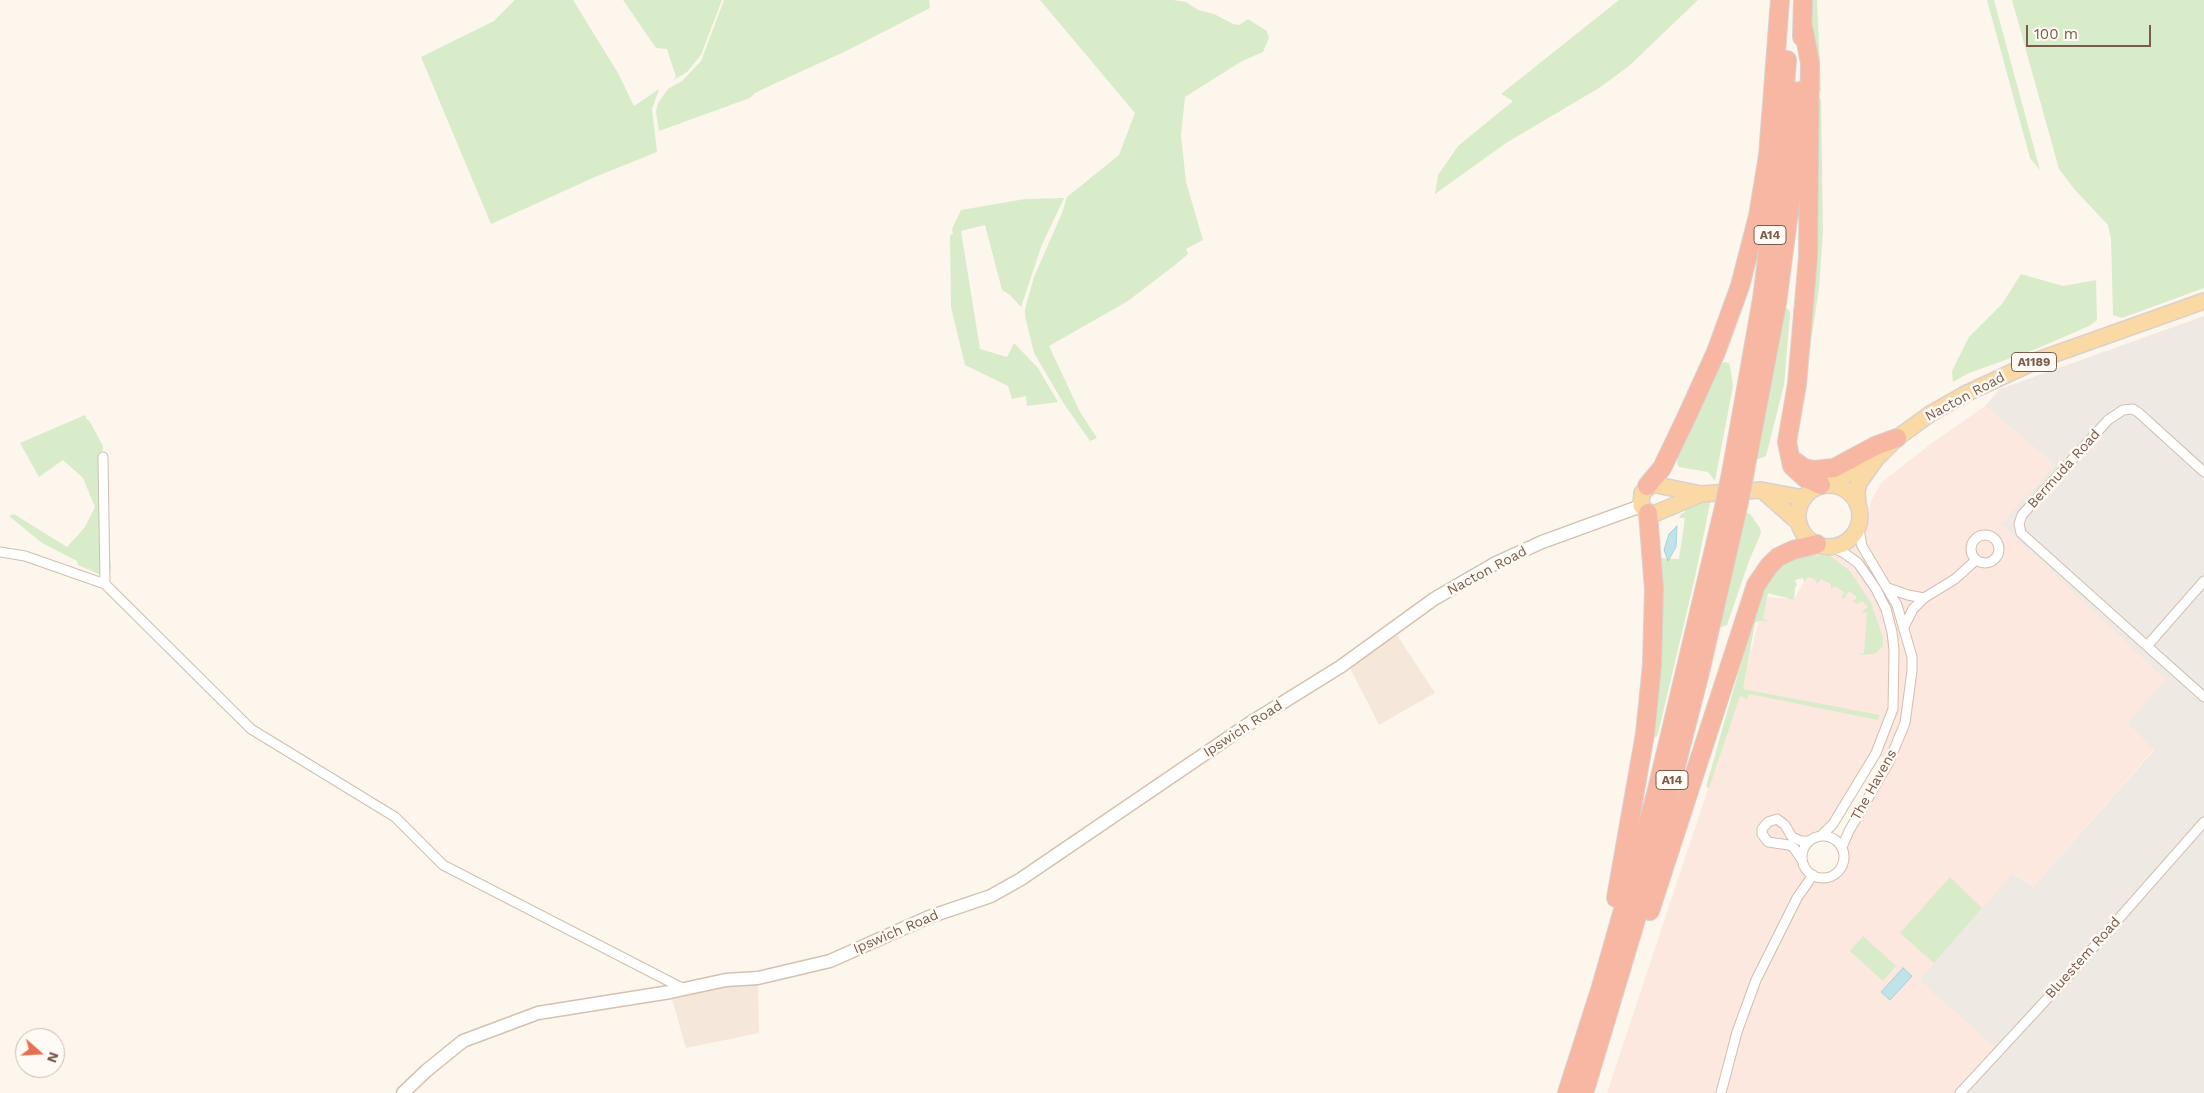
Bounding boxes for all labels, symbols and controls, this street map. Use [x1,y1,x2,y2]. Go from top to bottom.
scale bar [2029,15,2154,47]
text: 100 m [2034,25,2078,43]
road number: A14 [1754,226,1786,244]
road number: A1189 [2012,352,2056,372]
street label: Nacton Road [1922,369,2008,425]
street label: Bermuda Road [2024,426,2104,512]
street label: Nacton Road [1444,543,1530,599]
street label: Ipswich Road [1200,697,1286,761]
street label: The Havens [1848,746,1900,824]
road number: A14 [1656,770,1688,790]
street label: Ipswich Road [851,907,941,957]
street label: Bluestem Road [2042,914,2124,1002]
north arrow [15,1028,65,1078]
text: N [44,1050,62,1065]

